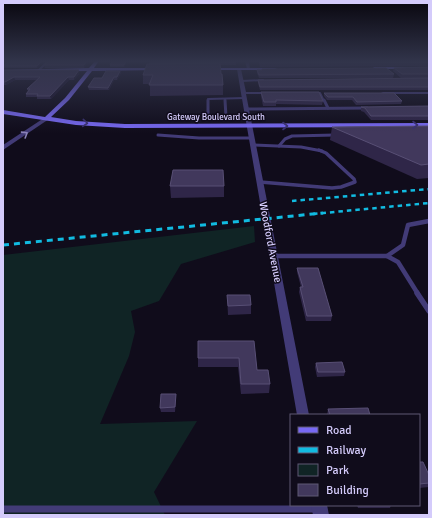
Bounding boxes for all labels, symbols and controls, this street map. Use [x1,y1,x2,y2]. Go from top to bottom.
street label: Gateway Boulevard South [167,112,265,123]
one-way arrow [82,119,88,128]
one-way arrow [412,121,418,129]
one-way arrow [282,122,288,130]
one-way arrow [21,131,28,139]
street label: Woodford Avenue [256,201,285,284]
legend [290,414,420,506]
text: Road [326,423,352,438]
text: Railway [326,443,366,458]
text: Park [326,463,349,478]
text: Building [326,483,369,498]

